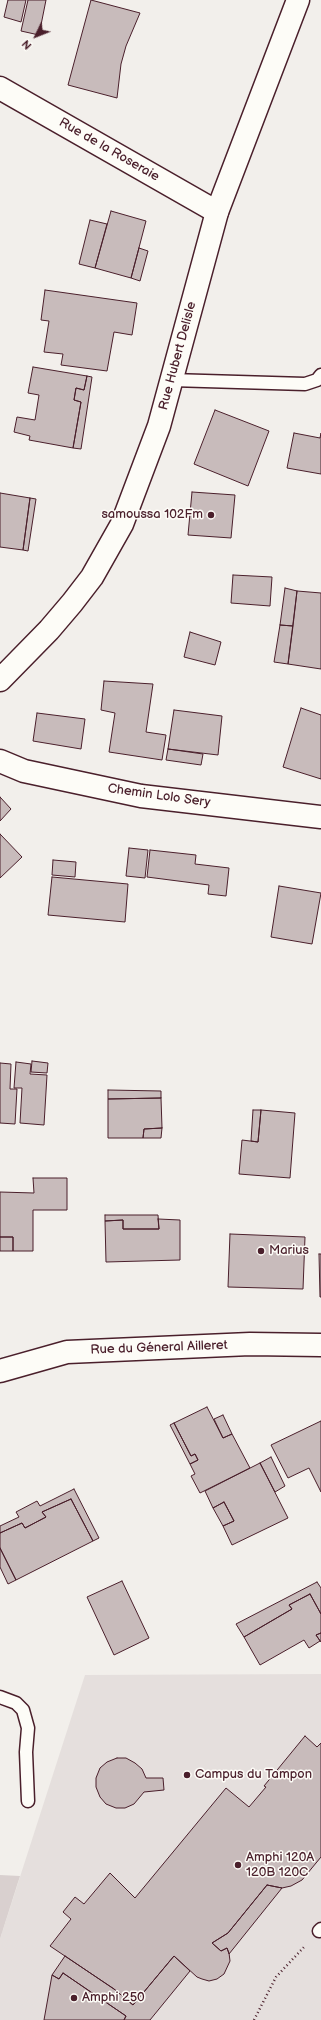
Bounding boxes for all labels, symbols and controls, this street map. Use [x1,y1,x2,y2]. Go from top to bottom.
north arrow [16,16,56,56]
text: N [19,37,34,52]
street label: Rue de la Roseraie [56,115,162,185]
street label: Rue Hubert Delisle [156,300,200,412]
place label: samoussa 102Fm [101,507,203,523]
marker: samoussa 102Fm [206,510,216,520]
street label: Chemin Lolo Sery [107,781,211,811]
place label: Marius [269,1243,309,1259]
marker: Marius [256,1246,266,1256]
street label: Rue du Géneral Ailleret [90,1338,228,1358]
place label: Campus du Tampon [195,1767,312,1783]
marker: Campus du Tampon [182,1770,192,1780]
place label: Amphi 120A 120B 120C [246,1850,314,1881]
marker: Amphi 120A 120B 120C [233,1860,243,1870]
place label: Amphi 250 [82,1990,145,2006]
marker: Amphi 250 [69,1993,79,2003]

